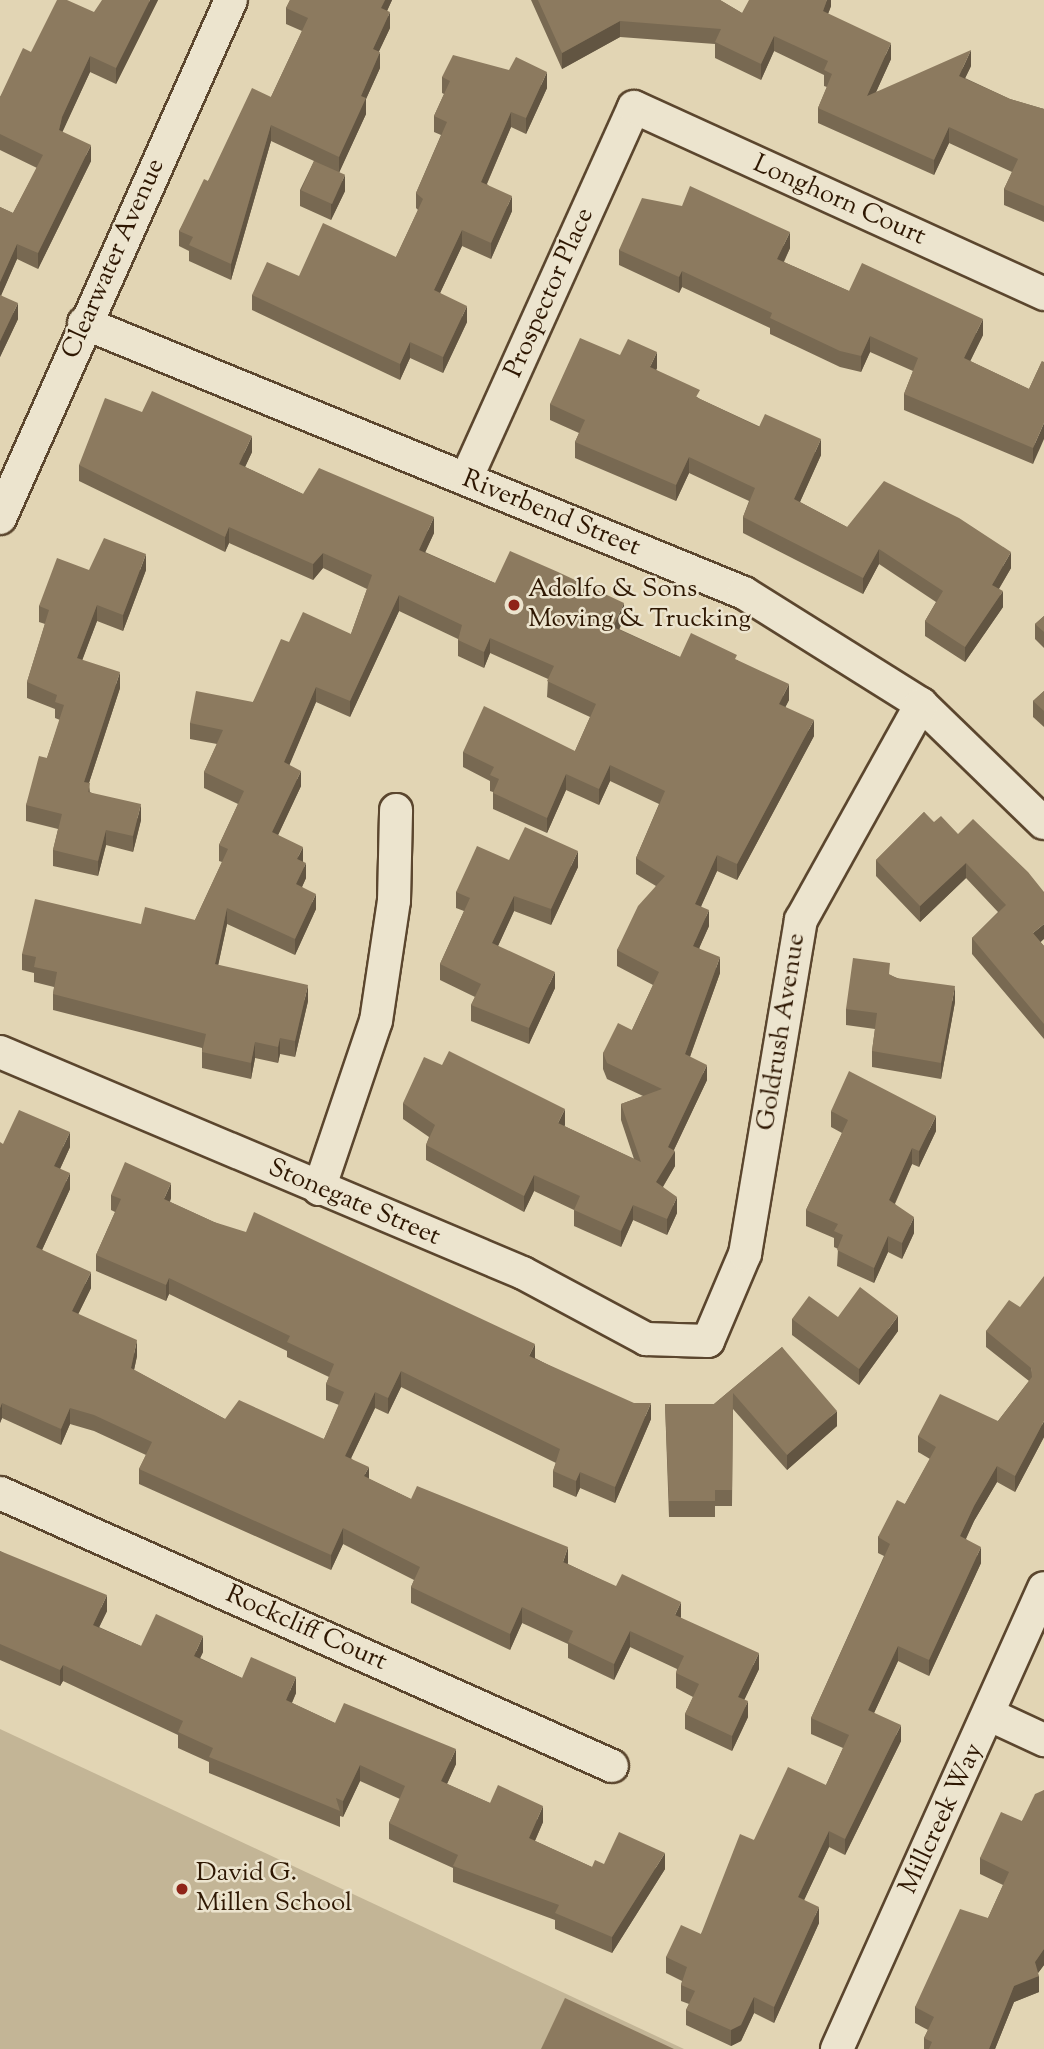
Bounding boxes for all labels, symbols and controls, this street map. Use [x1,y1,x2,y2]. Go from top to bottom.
street label: Longhorn Court [748,149,930,253]
street label: Clearwater Avenue [56,154,172,364]
street label: Prospector Place [499,203,601,383]
street label: Riverbend Street [457,464,645,564]
place label: Adolfo & Sons Moving & Trucking [528,574,751,636]
marker: Adolfo & Sons Moving & Trucking [506,597,522,613]
street label: Goldrush Avenue [751,931,813,1133]
street label: Stonegate Street [263,1153,445,1253]
street label: Rockcliff Court [221,1580,391,1678]
street label: Millcreek Way [893,1739,991,1899]
place label: David G. Millen School [196,1858,352,1920]
marker: David G. Millen School [174,1881,190,1897]

